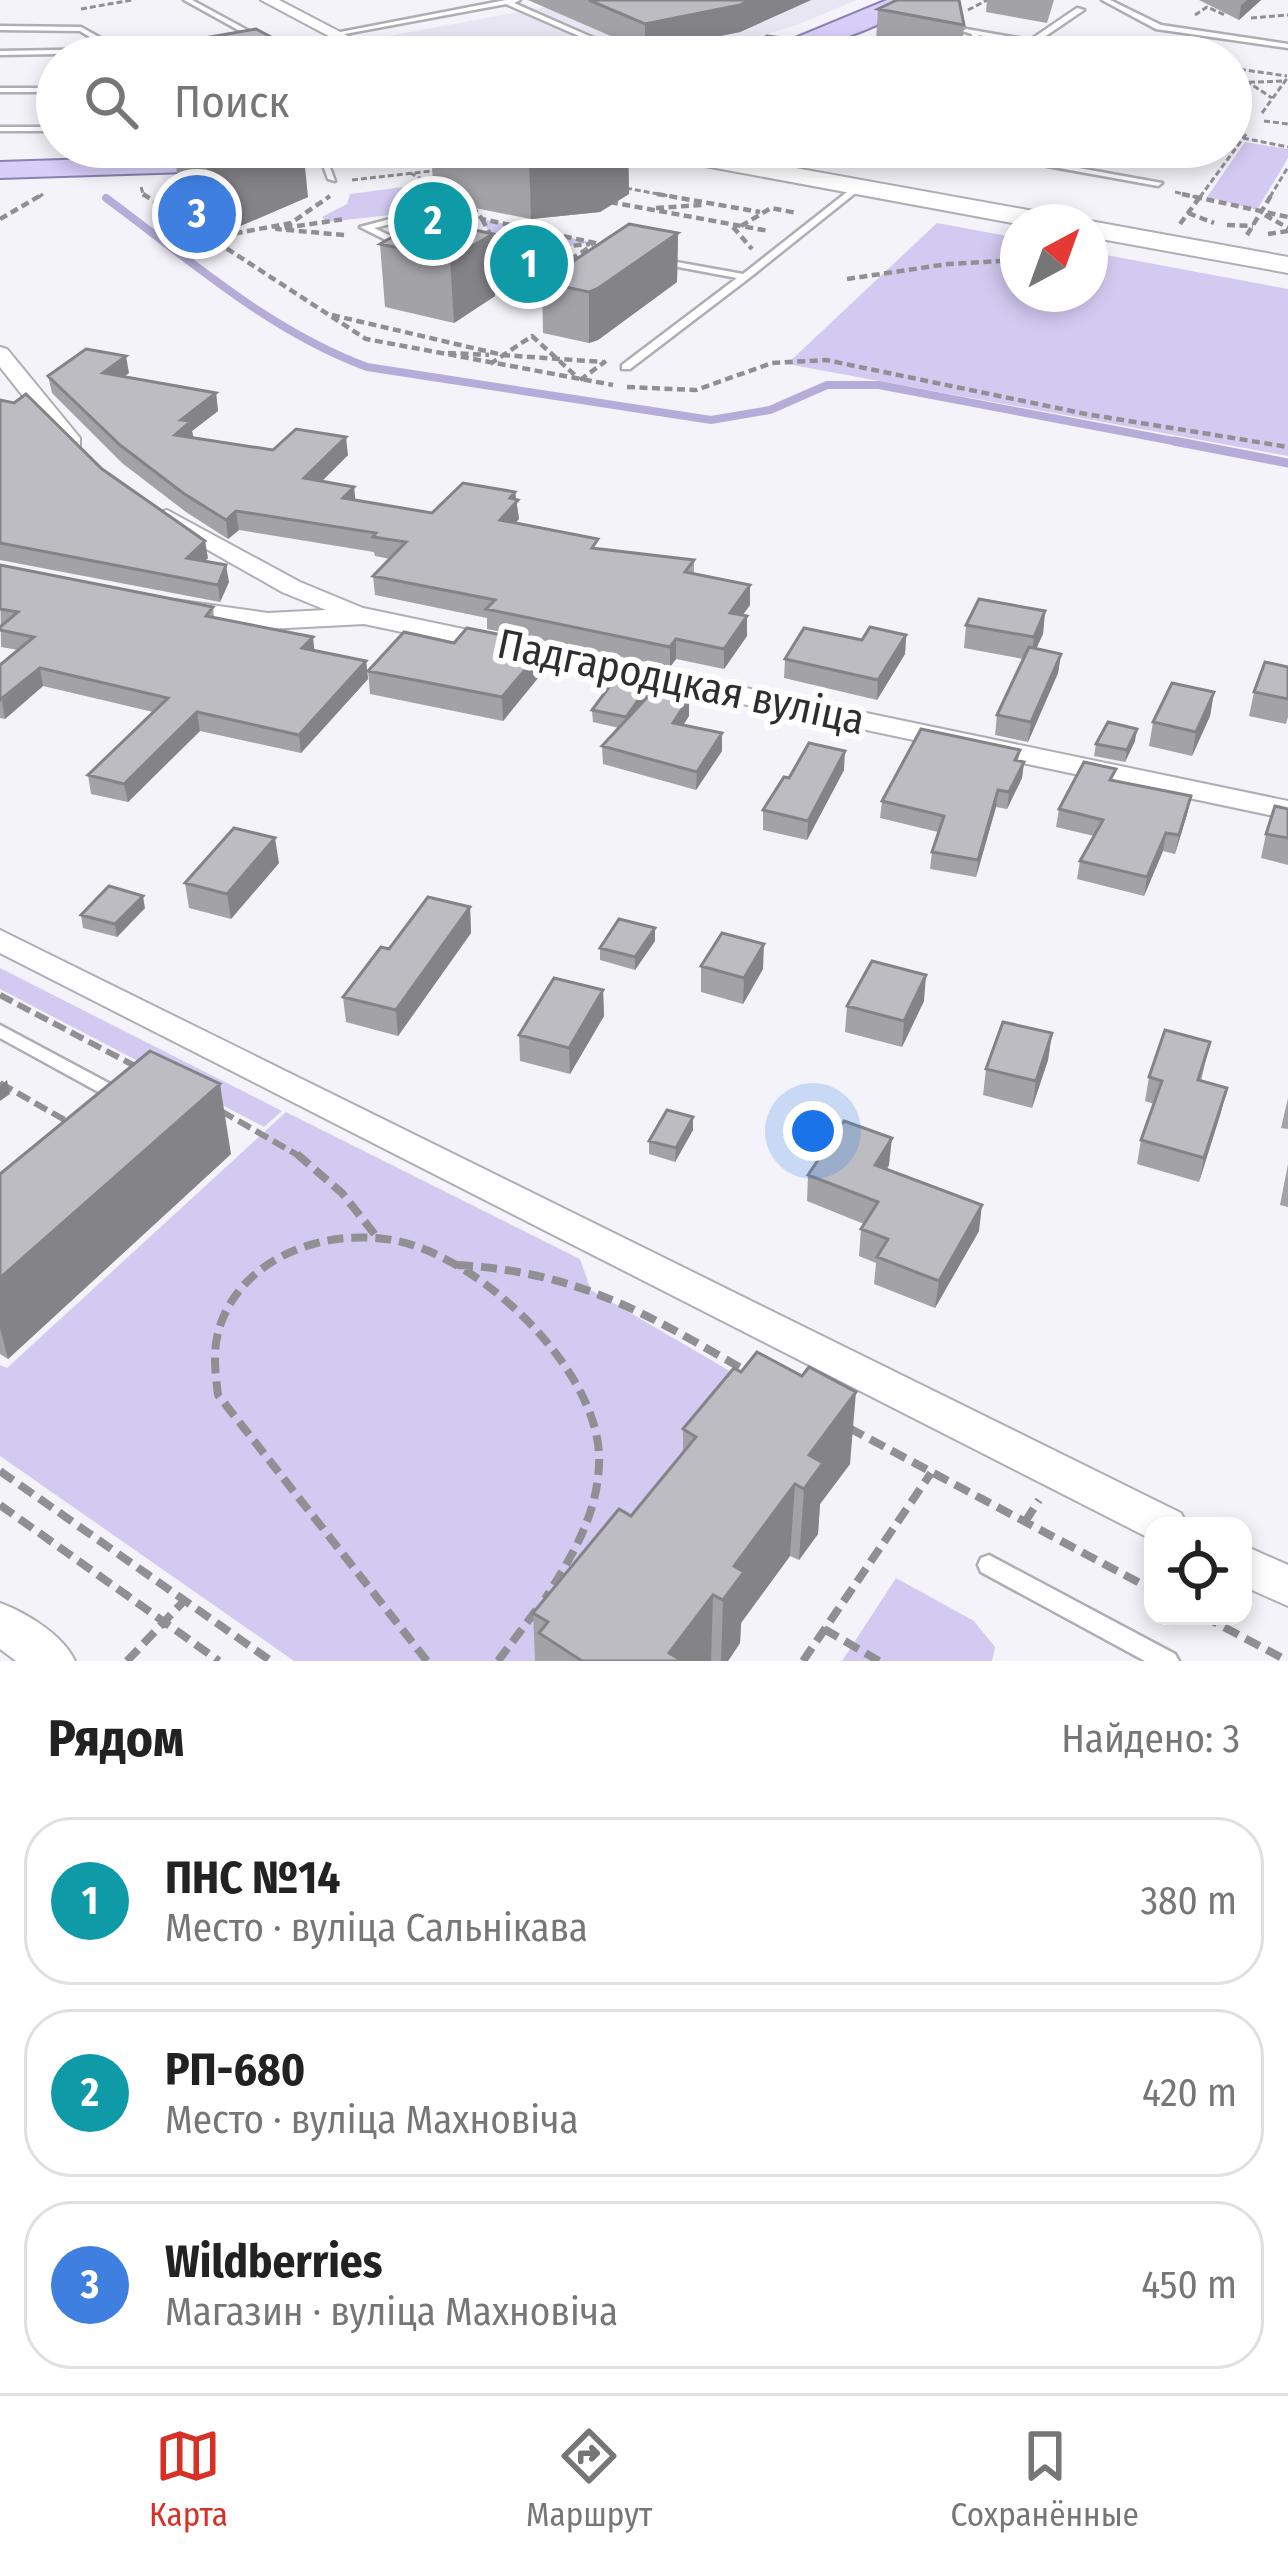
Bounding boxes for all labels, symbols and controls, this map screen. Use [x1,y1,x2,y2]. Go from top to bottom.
search box [36,36,1252,168]
icon: search [78,69,144,135]
text: Поиск [174,75,289,129]
pin: 3 [158,169,236,259]
pin: 2 [394,176,472,266]
north arrow [1000,204,1108,312]
pin: 1 [490,219,568,309]
street label: Падгародцкая вуліца [493,619,869,745]
your location [783,1101,843,1161]
map controls [1144,1517,1252,1625]
button: locate [1144,1517,1252,1625]
text: Рядом [48,1708,184,1770]
text: Найдено: 3 [1061,1716,1240,1762]
text: ПНС №14 [165,1851,340,1905]
text: 1 [82,1878,98,1924]
text: 380 m [1140,1878,1237,1924]
text: Место · вуліца Сальнікава [165,1905,588,1951]
text: РП-680 [165,2043,305,2097]
text: 2 [81,2070,99,2116]
text: 420 m [1142,2070,1237,2116]
text: Место · вуліца Махновіча [165,2097,579,2143]
text: Wildberries [165,2235,382,2289]
text: 3 [81,2262,99,2308]
text: 450 m [1141,2262,1237,2308]
text: Магазин · вуліца Махновіча [165,2289,618,2335]
tab: Карта [149,2423,228,2535]
tab: Маршрут [526,2423,652,2535]
tab: Сохранённые [951,2423,1139,2535]

